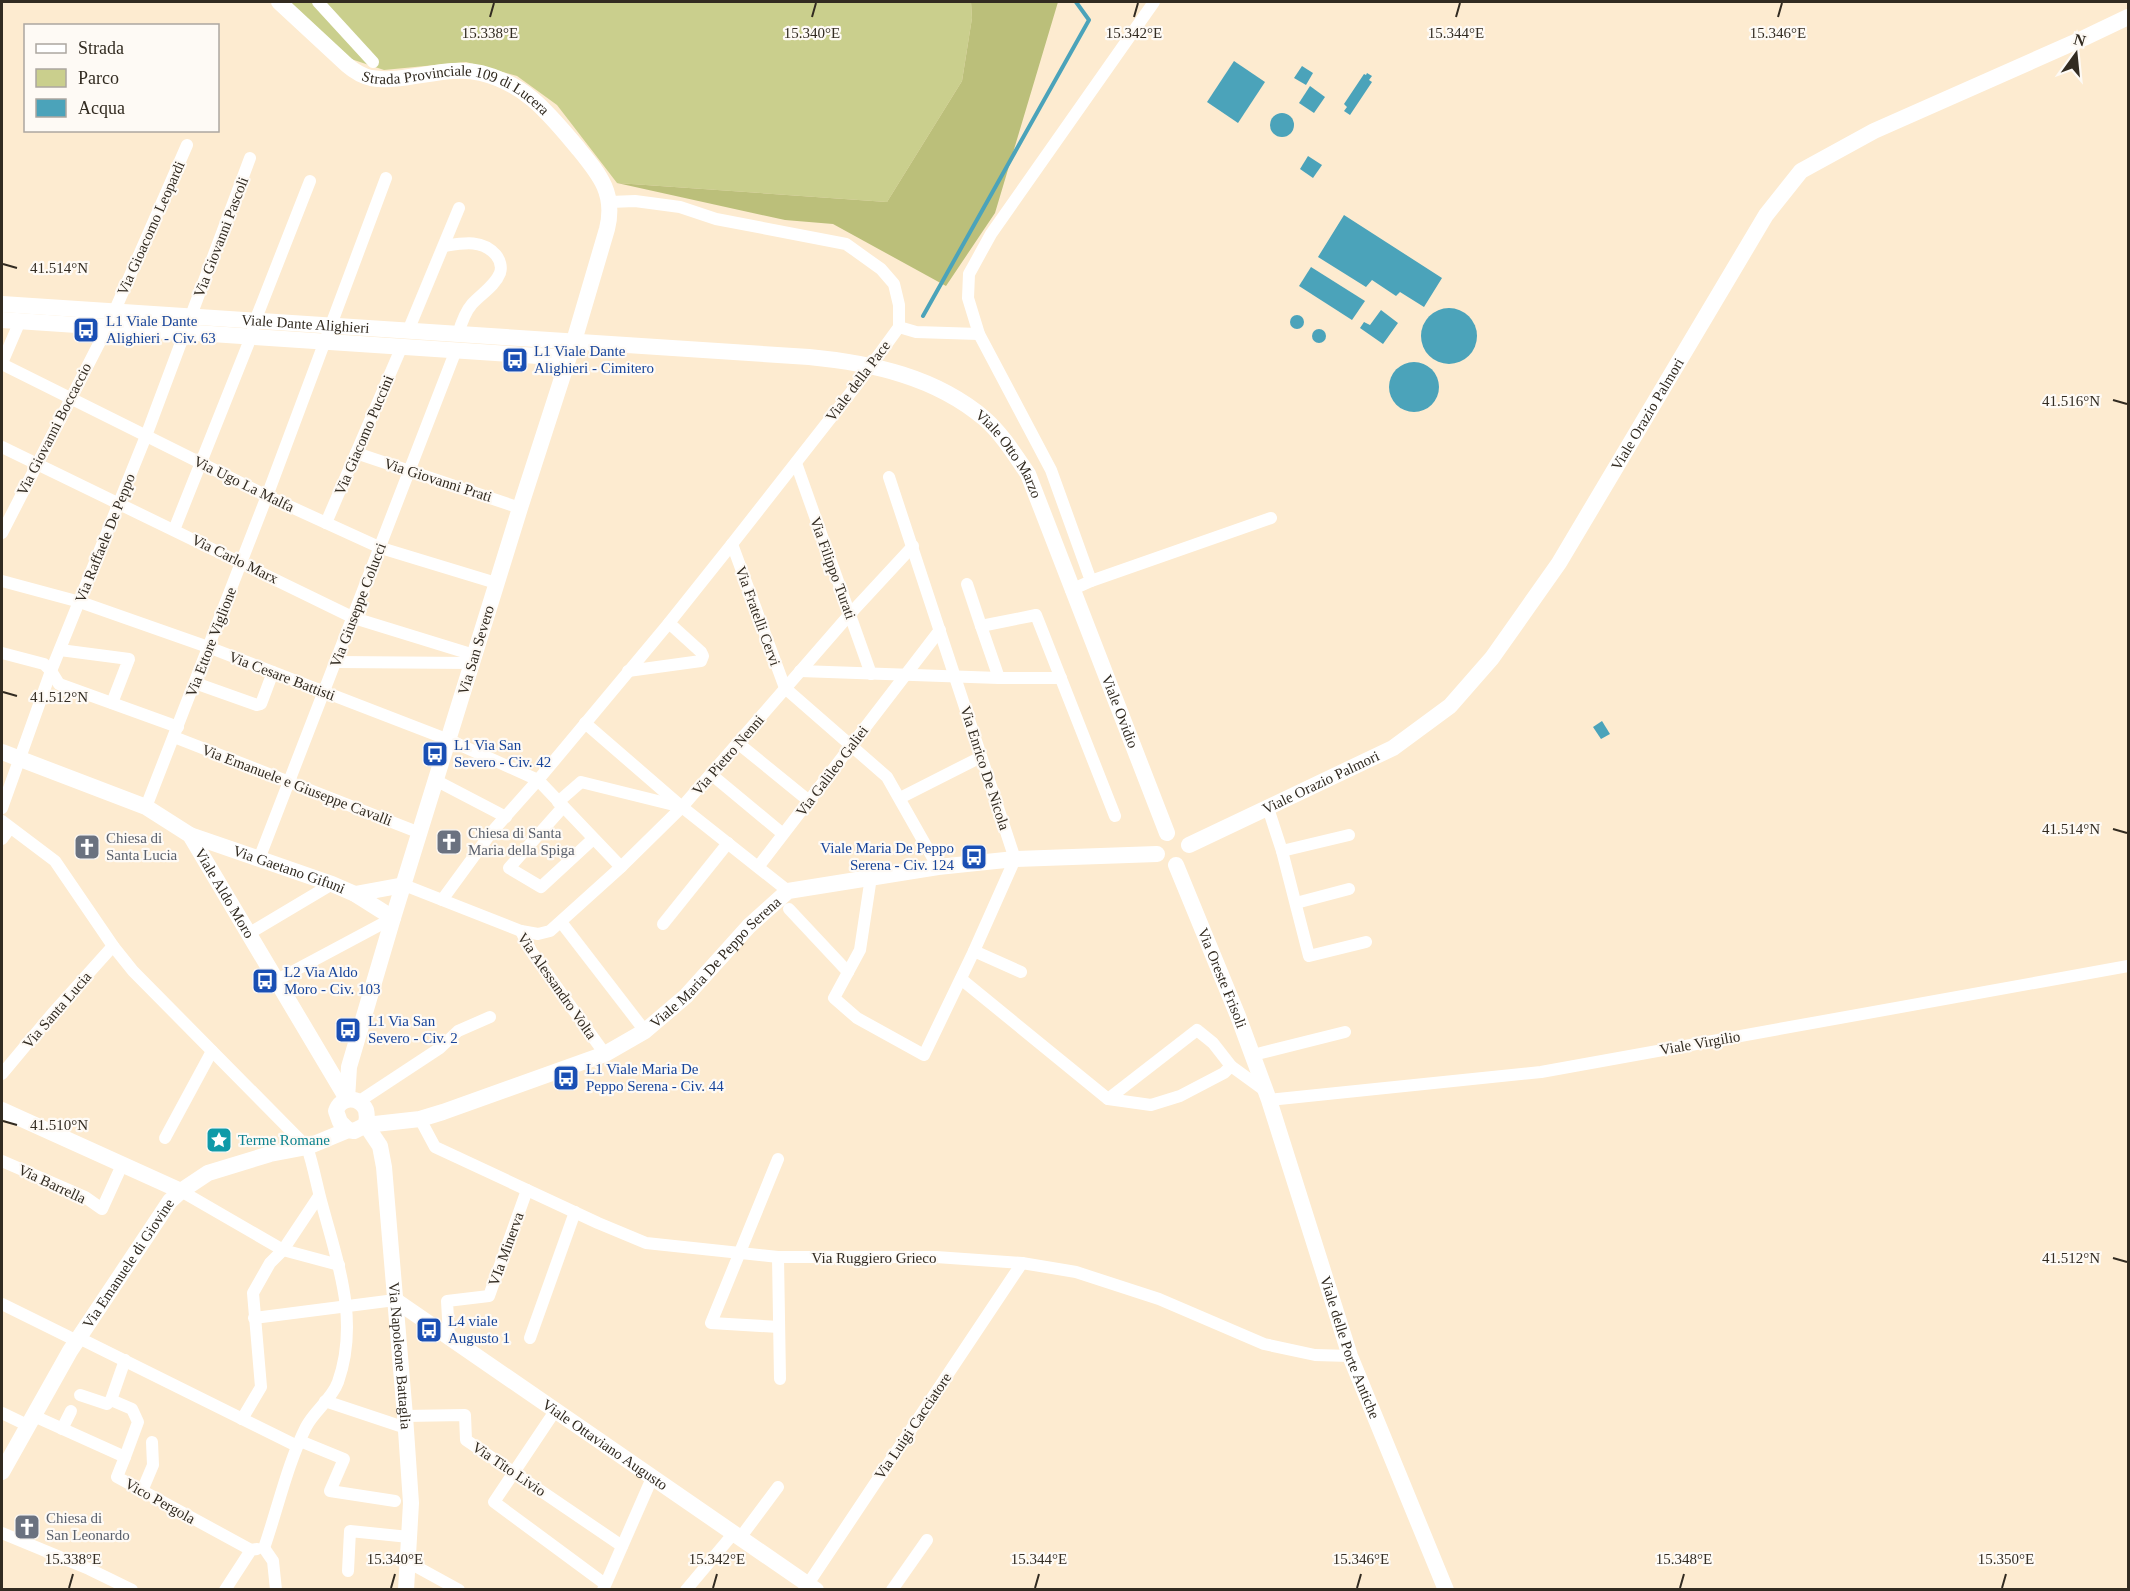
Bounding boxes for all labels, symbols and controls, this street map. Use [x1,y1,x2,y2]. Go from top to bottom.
legend [24,24,219,132]
north arrow [2046,24,2106,84]
text: 15.338°E [462,25,518,41]
text: 15.340°E [784,25,840,41]
text: 15.342°E [1106,25,1162,41]
text: 15.344°E [1428,25,1484,41]
text: 15.346°E [1750,25,1806,41]
text: N [2072,30,2088,50]
text: Strada [78,38,124,58]
street label: Strada Provinciale 109 di Lucera [360,63,553,118]
text: Parco [78,68,119,88]
text: Acqua [78,98,125,118]
street label: Via Gioacomo Leopardi [114,159,188,297]
street label: Via Giovanni Pascoli [191,175,251,299]
text: 41.514°N [30,260,88,276]
street label: Viale Dante Alighieri [241,312,370,336]
place label: L1 Viale Dante Alighieri - Civ. 63 [106,313,216,346]
bus stop icon: L1 Viale Dante Alighieri - Civ. 63 [71,315,101,345]
street label: Viale della Pace [823,337,894,424]
place label: L1 Viale Dante Alighieri - Cimitero [534,343,654,376]
bus stop icon: L1 Viale Dante Alighieri - Cimitero [500,345,530,375]
street label: Viale Orazio Palmori [1608,355,1687,473]
street label: Via Giovanni Boccaccio [14,360,94,498]
street label: Via Giacomo Puccini [332,373,396,497]
text: 41.516°N [2042,393,2100,409]
street label: Viale Otto Marzo [972,407,1045,500]
street label: Via Ugo La Malfa [191,453,297,515]
street label: Via Giovanni Prati [382,455,494,505]
street label: Via Raffaele De Peppo [72,471,138,605]
street label: Via Filippo Turati [807,515,859,621]
street label: Via Carlo Marx [189,531,281,587]
street label: Via Giuseppe Colucci [327,541,389,669]
street label: Via Fratelli Cervi [733,564,783,668]
street label: Via Ettore Viglione [183,585,239,699]
street label: Via San Severo [455,603,497,697]
street label: Via Cesare Battisti [227,648,337,704]
street label: Viale Ovidio [1099,673,1141,750]
text: 41.512°N [30,689,88,705]
street label: Via Enrico De Nicola [957,704,1013,832]
street label: Via Pietro Nenni [689,712,767,798]
street label: Via Galileo Galiei [793,723,871,819]
place label: L1 Via San Severo - Civ. 42 [454,737,551,770]
bus stop icon: L1 Via San Severo - Civ. 42 [420,739,450,769]
street label: Via Emanuele e Giuseppe Cavalli [200,741,394,829]
street label: Viale Orazio Palmori [1260,748,1382,817]
text: 41.514°N [2042,821,2100,837]
place label: Chiesa di Santa Maria della Spiga [468,825,575,858]
church icon: Chiesa di Santa Maria della Spiga [434,827,464,857]
place label: Chiesa di Santa Lucia [106,830,178,863]
church icon: Chiesa di Santa Lucia [72,832,102,862]
place label: Viale Maria De Peppo Serena - Civ. 124 [820,840,954,873]
bus stop icon: Viale Maria De Peppo Serena - Civ. 124 [959,842,989,872]
street label: Via Gaetano Gifuni [231,843,348,897]
street label: Viale Aldo Moro [192,845,257,941]
street label: Viale Maria De Peppo Serena [647,893,784,1031]
street label: Via Oreste Frisoli [1195,925,1250,1030]
street label: Via Alessandro Volta [514,930,600,1042]
place label: L2 Via Aldo Moro - Civ. 103 [284,964,381,997]
bus stop icon: L2 Via Aldo Moro - Civ. 103 [250,966,280,996]
street label: Via Santa Lucia [20,968,95,1051]
place label: L1 Via San Severo - Civ. 2 [368,1013,458,1046]
bus stop icon: L1 Via San Severo - Civ. 2 [333,1015,363,1045]
street label: Viale Virgilio [1659,1028,1741,1058]
place label: L1 Viale Maria De Peppo Serena - Civ. 44 [586,1061,724,1094]
bus stop icon: L1 Viale Maria De Peppo Serena - Civ. 44 [551,1063,581,1093]
text: 41.510°N [30,1117,88,1133]
place icon: Terme Romane [204,1125,234,1155]
place label: Terme Romane [238,1132,330,1148]
street label: Via Barrella [16,1161,89,1207]
street label: Via Emanuele di Giovine [80,1195,177,1331]
street label: VIa Minerva [485,1210,527,1288]
street label: Via Ruggiero Grieco [812,1250,936,1266]
text: 41.512°N [2042,1250,2100,1266]
street label: Viale delle Porte Antiche [1317,1274,1383,1421]
street label: Via Napoleone Battaglia [386,1282,414,1430]
place label: L4 viale Augusto 1 [448,1313,510,1346]
bus stop icon: L4 viale Augusto 1 [414,1315,444,1345]
street label: Via Luigi Cacciatore [871,1369,955,1482]
street label: Viale Ottaviano Augusto [539,1396,671,1493]
street label: Via Tito Livio [469,1439,549,1499]
street label: Vico Pergola [122,1475,198,1527]
place label: Chiesa di San Leonardo [46,1510,130,1543]
church icon: Chiesa di San Leonardo [12,1512,42,1542]
text: 15.338°E [45,1551,101,1567]
text: 15.340°E [367,1551,423,1567]
text: 15.342°E [689,1551,745,1567]
text: 15.344°E [1011,1551,1067,1567]
text: 15.346°E [1333,1551,1389,1567]
text: 15.348°E [1656,1551,1712,1567]
text: 15.350°E [1978,1551,2034,1567]

